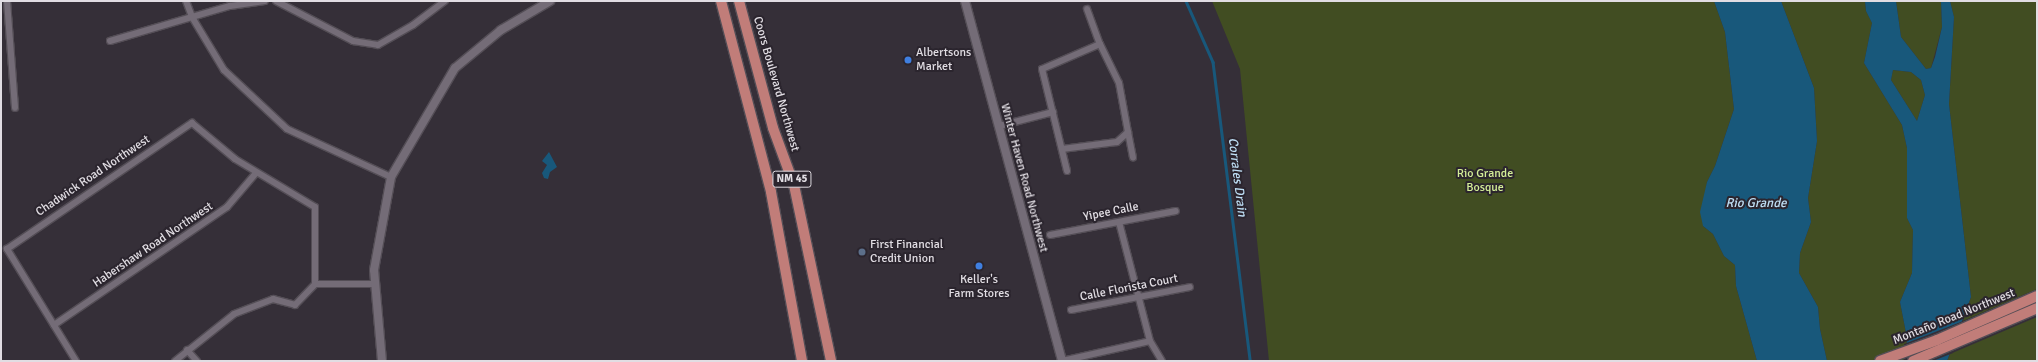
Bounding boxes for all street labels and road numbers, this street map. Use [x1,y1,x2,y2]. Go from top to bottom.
street label: Coors Boulevard Northwest [750,15,802,153]
street label: Winter Haven Road Northwest [997,102,1051,254]
street label: Chadwick Road Northwest [33,132,153,220]
road number: NM 45 [772,170,812,188]
street label: Habershaw Road Northwest [90,199,216,291]
street label: Yipee Calle [1082,200,1140,224]
street label: Calle Florista Court [1079,271,1179,305]
street label: Montaño Road Northwest [1891,286,2017,348]

